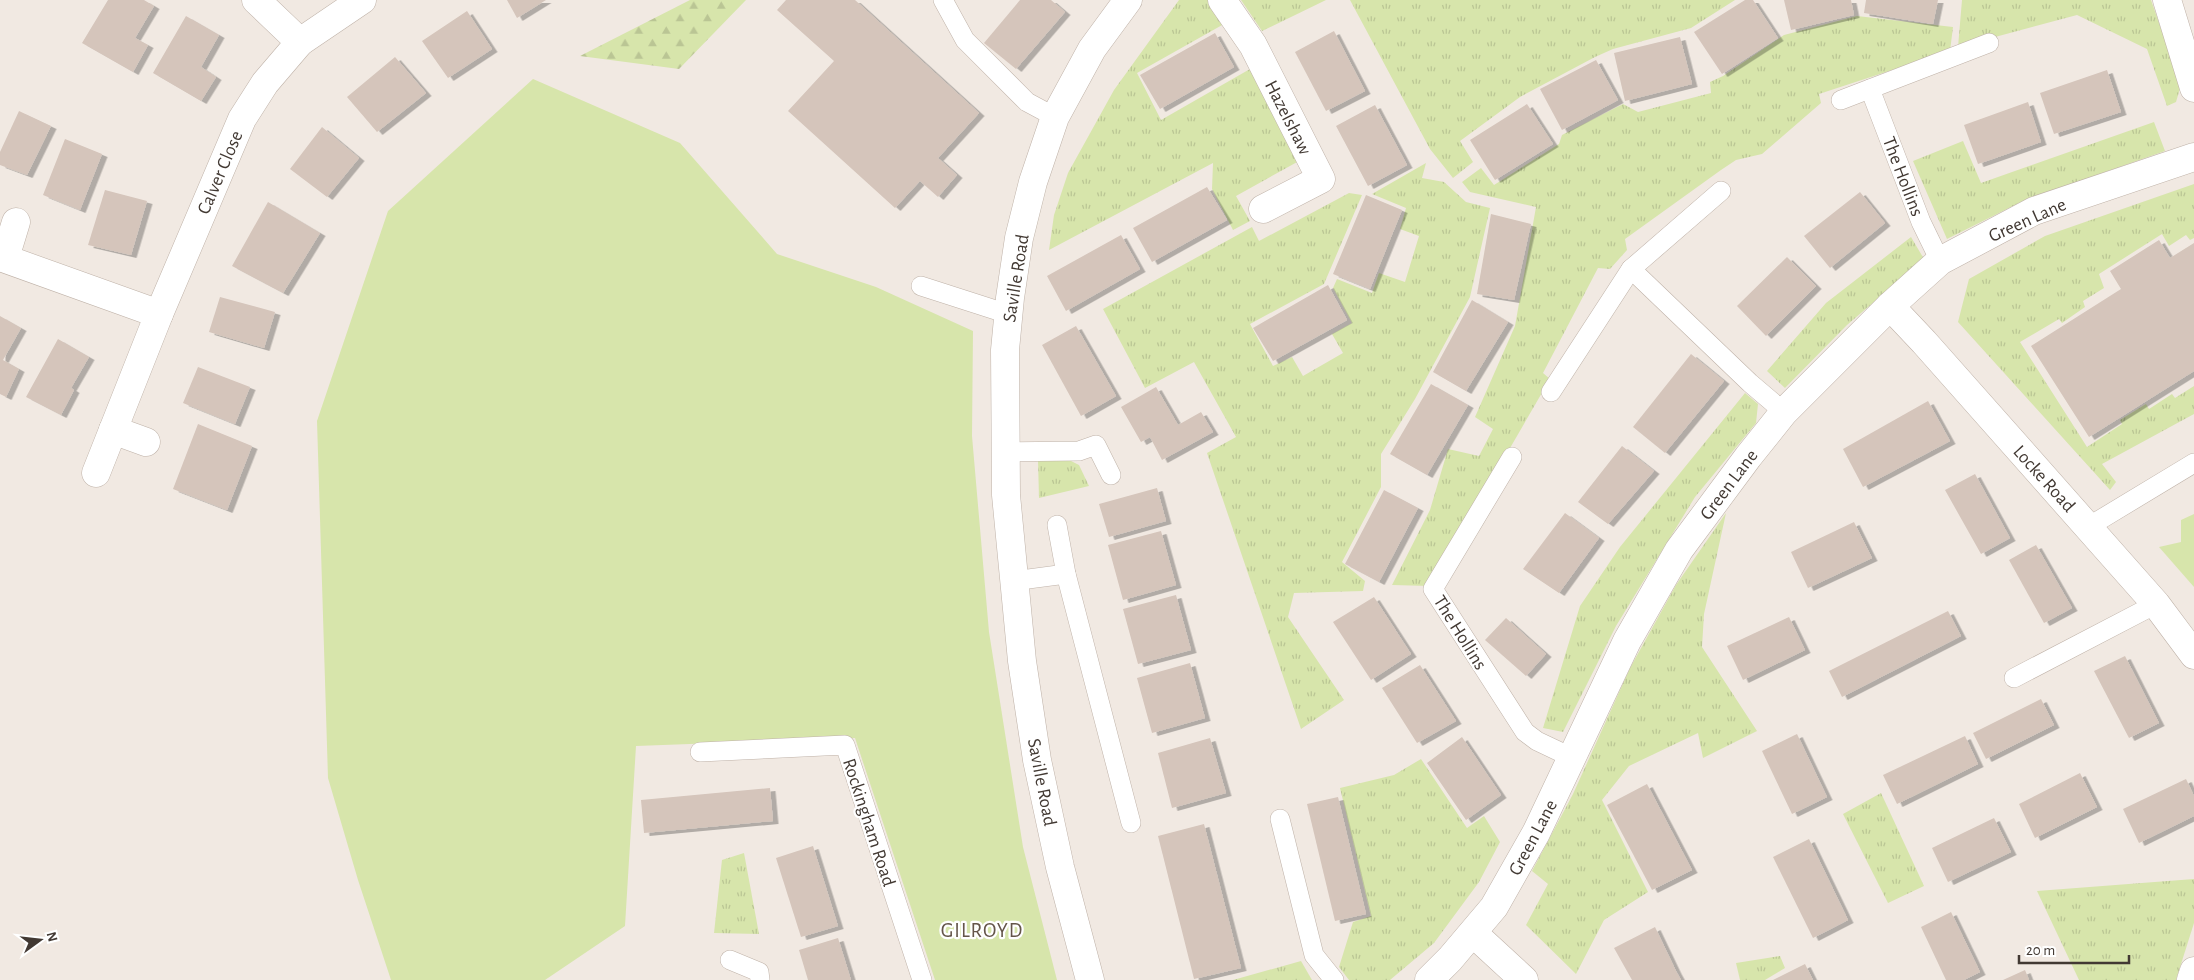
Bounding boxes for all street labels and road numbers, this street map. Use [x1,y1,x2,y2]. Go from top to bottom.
street label: Hazelshaw [1261,77,1315,158]
street label: Calver Close [194,128,246,217]
street label: The Hollins [1879,134,1926,219]
street label: Green Lane [1986,195,2069,246]
street label: Saville Road [1000,233,1033,324]
street label: Locke Road [2009,442,2079,516]
street label: Green Lane [1697,446,1762,524]
street label: The Hollins [1430,592,1490,673]
street label: Saville Road [1024,737,1059,828]
street label: Rockingham Road [839,756,898,889]
street label: Green Lane [1506,797,1561,879]

